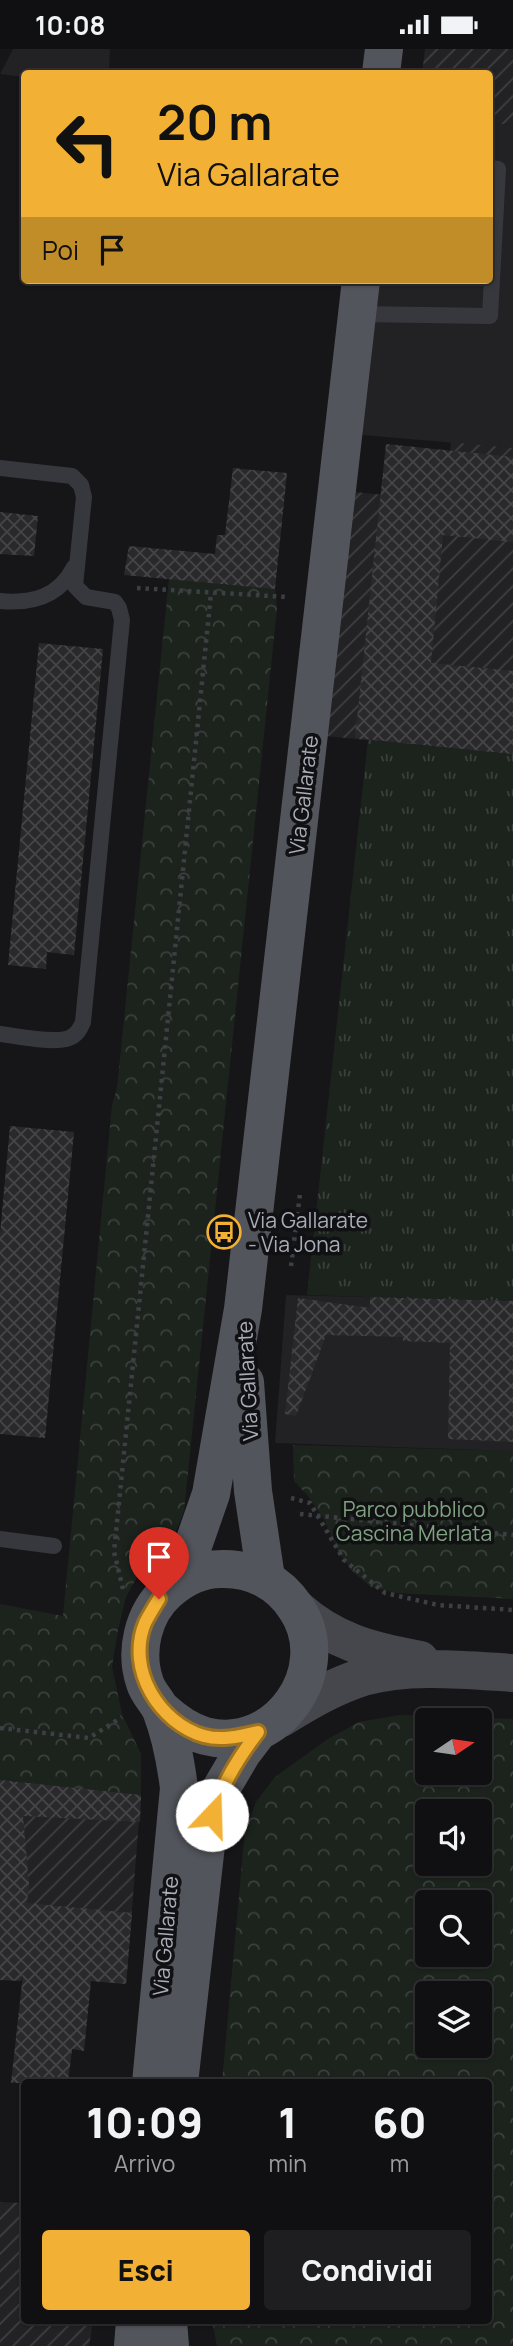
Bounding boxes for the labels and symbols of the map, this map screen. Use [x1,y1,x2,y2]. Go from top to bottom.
street label: Via Gallarate [282,734,324,856]
place label: Via Gallarate - Via Jona [248,1206,368,1258]
bus stop icon: Via Gallarate - Via Jona [205,1213,243,1251]
street label: Via Gallarate [230,1320,264,1442]
park label: Parco pubblico Cascina Merlata [336,1495,492,1547]
pin [129,1527,189,1599]
north arrow [415,1708,492,1785]
position arrow [175,1778,249,1852]
street label: Via Gallarate [146,1875,184,1997]

